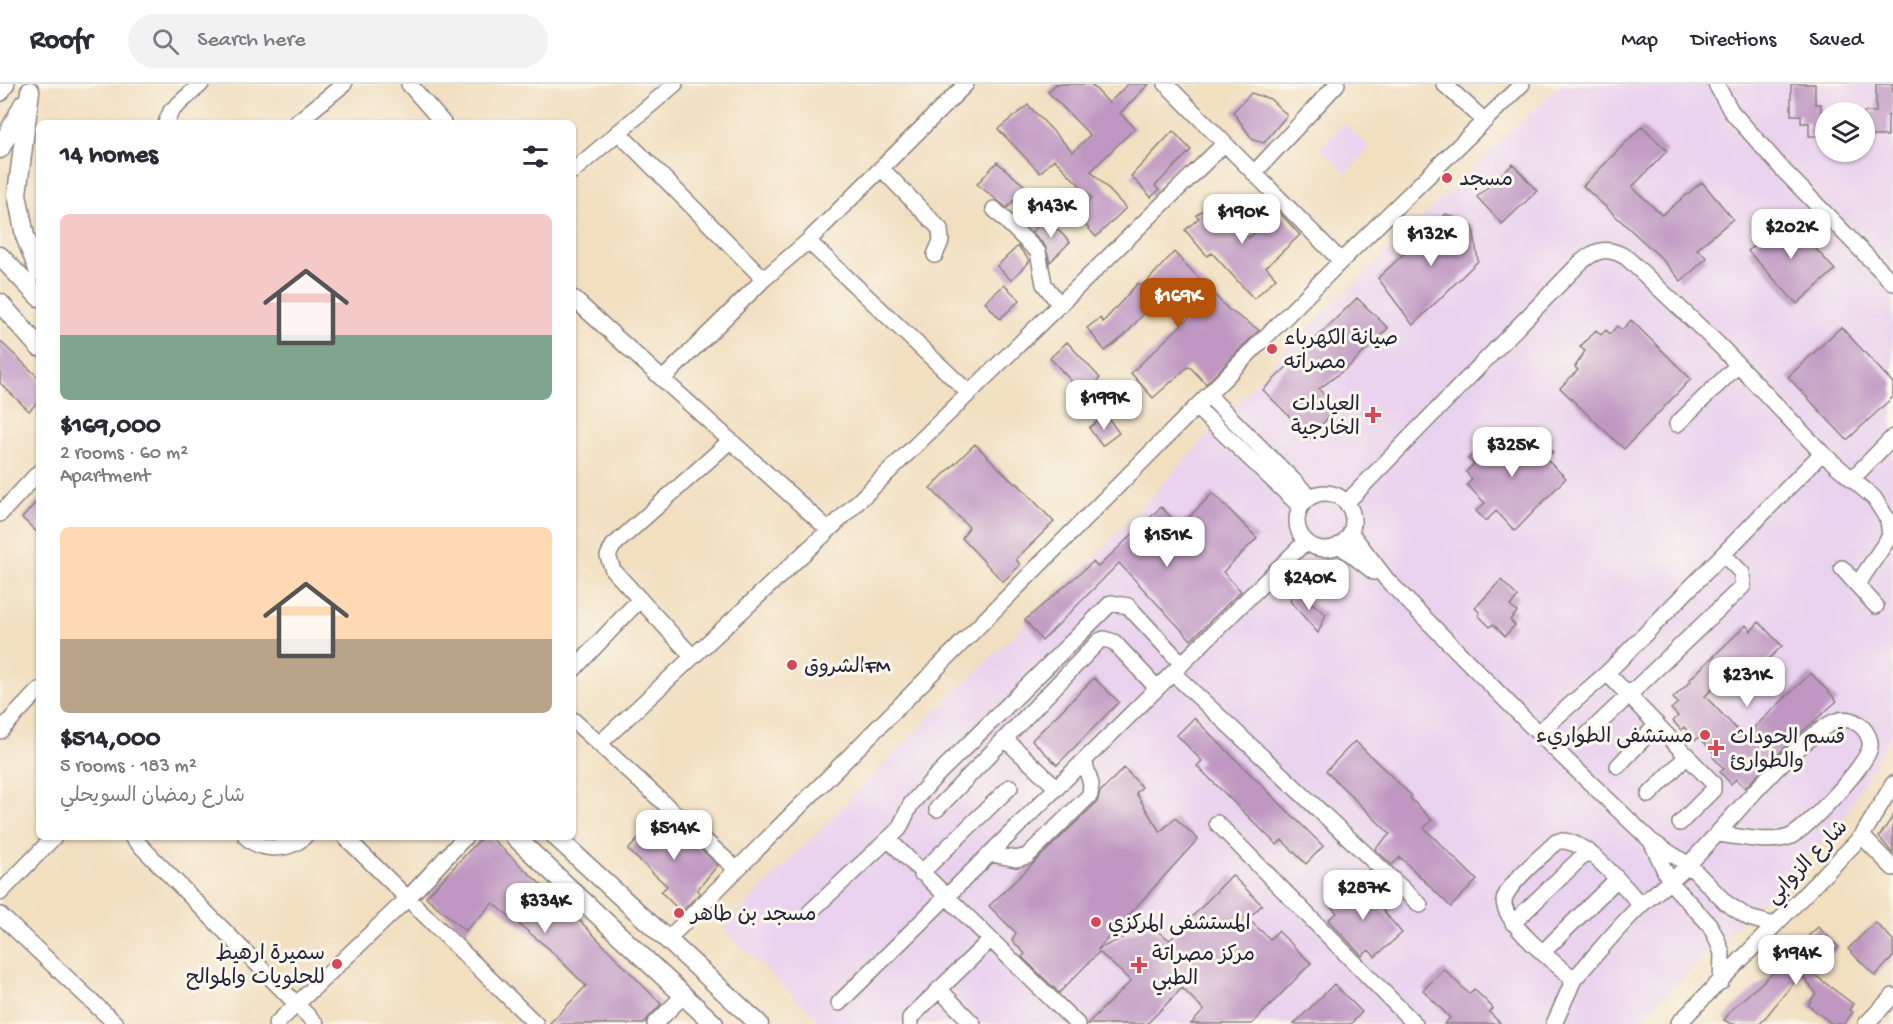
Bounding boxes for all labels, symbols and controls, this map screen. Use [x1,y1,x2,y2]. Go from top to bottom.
search box [128,14,548,68]
text: Roofr [30,25,92,58]
icon: search [149,25,182,58]
text: Search here [197,28,306,54]
text: Map [1621,29,1658,54]
text: Directions [1691,29,1776,54]
text: Saved [1809,29,1863,54]
map controls [1815,102,1875,162]
button: layers [1815,102,1875,162]
icon: filters [519,140,552,173]
text: 14 homes [60,141,158,172]
place label: مسجد [1459,169,1513,194]
marker: مسجد [1440,171,1454,185]
pin: $143K [1009,188,1093,239]
pin: $190K [1200,194,1284,245]
text: $143K [1027,196,1075,219]
text: $190K [1217,202,1267,225]
pin: $202K [1749,209,1833,260]
pin: $132K [1389,216,1473,267]
text: $202K [1766,217,1816,240]
text: $132K [1407,224,1455,247]
icon: home [252,253,360,361]
pin: $169K [1136,278,1220,329]
text: $169K [1154,286,1202,309]
place label: صيانة الكهرباء مصراته [1284,328,1398,377]
marker: صيانة الكهرباء مصراته [1265,342,1279,356]
pin: $199K [1062,380,1146,431]
text: $199K [1080,388,1128,411]
place label: العيادات الخارجية [1291,394,1360,443]
marker: العيادات الخارجية [1364,406,1382,424]
text: $169,000 [60,412,161,443]
pin: $325K [1470,427,1554,478]
text: $325K [1487,435,1537,458]
text: 2 rooms · 60 m² [60,443,188,466]
text: Apartment [60,466,150,489]
pin: $151K [1125,517,1209,568]
text: $151K [1144,525,1190,548]
pin: $240K [1267,560,1351,611]
icon: home [252,566,360,674]
text: $240K [1284,568,1334,591]
place label: الشروقFM [804,656,891,681]
pin: $231K [1705,657,1789,708]
marker: الشروقFM [785,658,799,672]
text: $231K [1723,665,1771,688]
text: $514,000 [60,725,161,756]
place label: مستشفى الطواريء [1536,726,1693,751]
place label: قسم الحوداث والطوارئ [1730,727,1845,776]
marker: مستشفى الطواريء [1698,728,1712,742]
marker: قسم الحوداث والطوارئ [1707,739,1725,757]
text: 5 rooms · 183 m² [60,756,197,779]
text: شارع رمضان السويحلي [60,786,245,809]
pin: $514K [632,810,716,861]
street label: شارع الزوابي [1762,816,1857,913]
text: $514K [650,818,698,841]
pin: $287K [1321,870,1405,921]
text: $287K [1337,878,1389,901]
pin: $334K [503,883,587,934]
text: $334K [520,891,570,914]
place label: مسجد بن طاهر [689,904,816,929]
marker: مسجد بن طاهر [672,906,686,920]
place label: المستشفى المركزي [1108,913,1251,938]
marker: المستشفى المركزي [1089,915,1103,929]
pin: $194K [1754,935,1838,986]
place label: سميرة ارهيط للحلويات والموالح [186,943,325,992]
text: $194K [1772,943,1820,966]
place label: مركز مصراتة الطبي [1152,944,1255,996]
marker: مركز مصراتة الطبي [1130,956,1148,974]
marker: سميرة ارهيط للحلويات والموالح [330,957,344,971]

